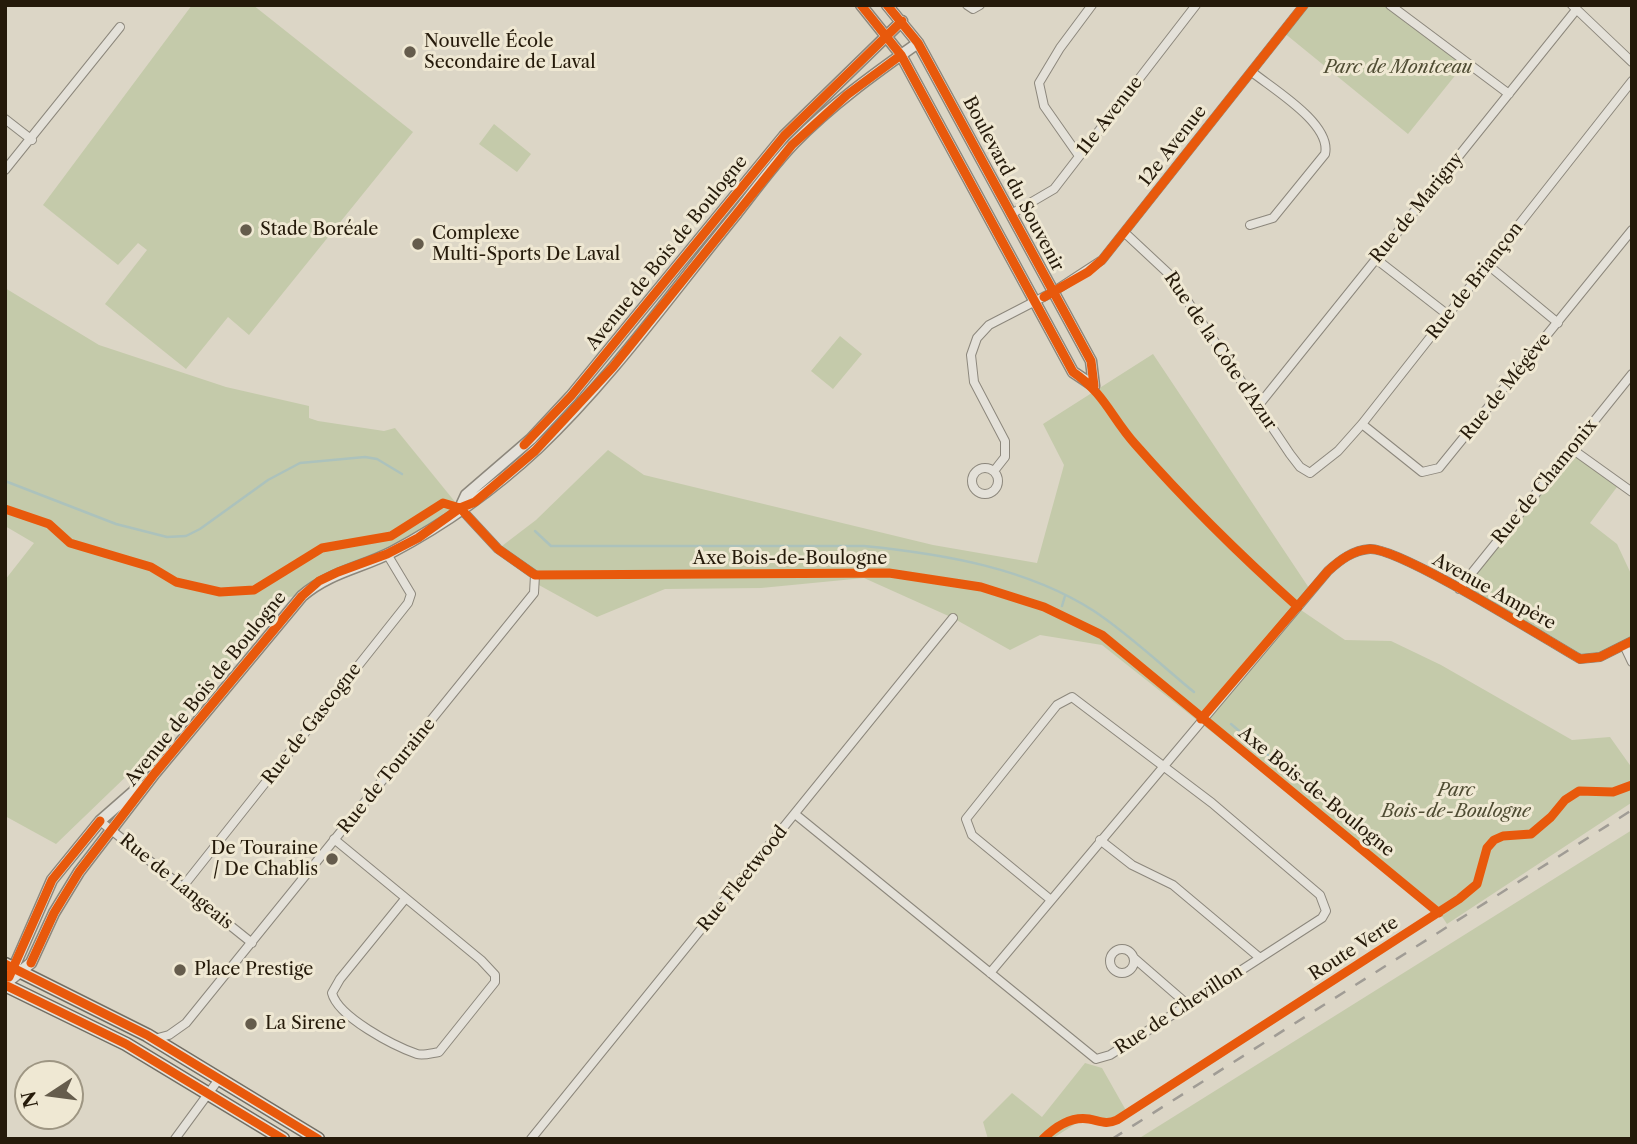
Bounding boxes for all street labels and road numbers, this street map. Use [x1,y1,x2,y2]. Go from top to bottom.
street label: 11e Avenue [1073,72,1147,160]
street label: Boulevard du Souvenir [958,93,1068,275]
street label: 12e Avenue [1135,101,1211,191]
street label: Rue de Marigny [1366,148,1468,268]
street label: Avenue de Bois de Boulogne [582,151,752,355]
street label: Rue de Briançon [1422,218,1528,344]
street label: Rue de la Côte d'Azur [1159,268,1281,434]
street label: Rue de Mégève [1456,329,1556,445]
street label: Rue de Chamonix [1488,415,1602,549]
street label: Axe Bois-de-Boulogne [693,548,887,570]
street label: Avenue Ampère [1429,549,1559,635]
street label: Avenue de Bois de Boulogne [121,587,291,791]
street label: Rue de Gascogne [258,659,366,789]
street label: Rue de Touraine [334,714,440,838]
street label: Axe Bois-de-Boulogne [1234,722,1398,862]
street label: Rue Fleetwood [694,822,792,936]
street label: Rue de Langeais [115,830,237,934]
street label: Route Verte [1305,912,1403,986]
street label: Rue de Chevillon [1111,961,1247,1059]

